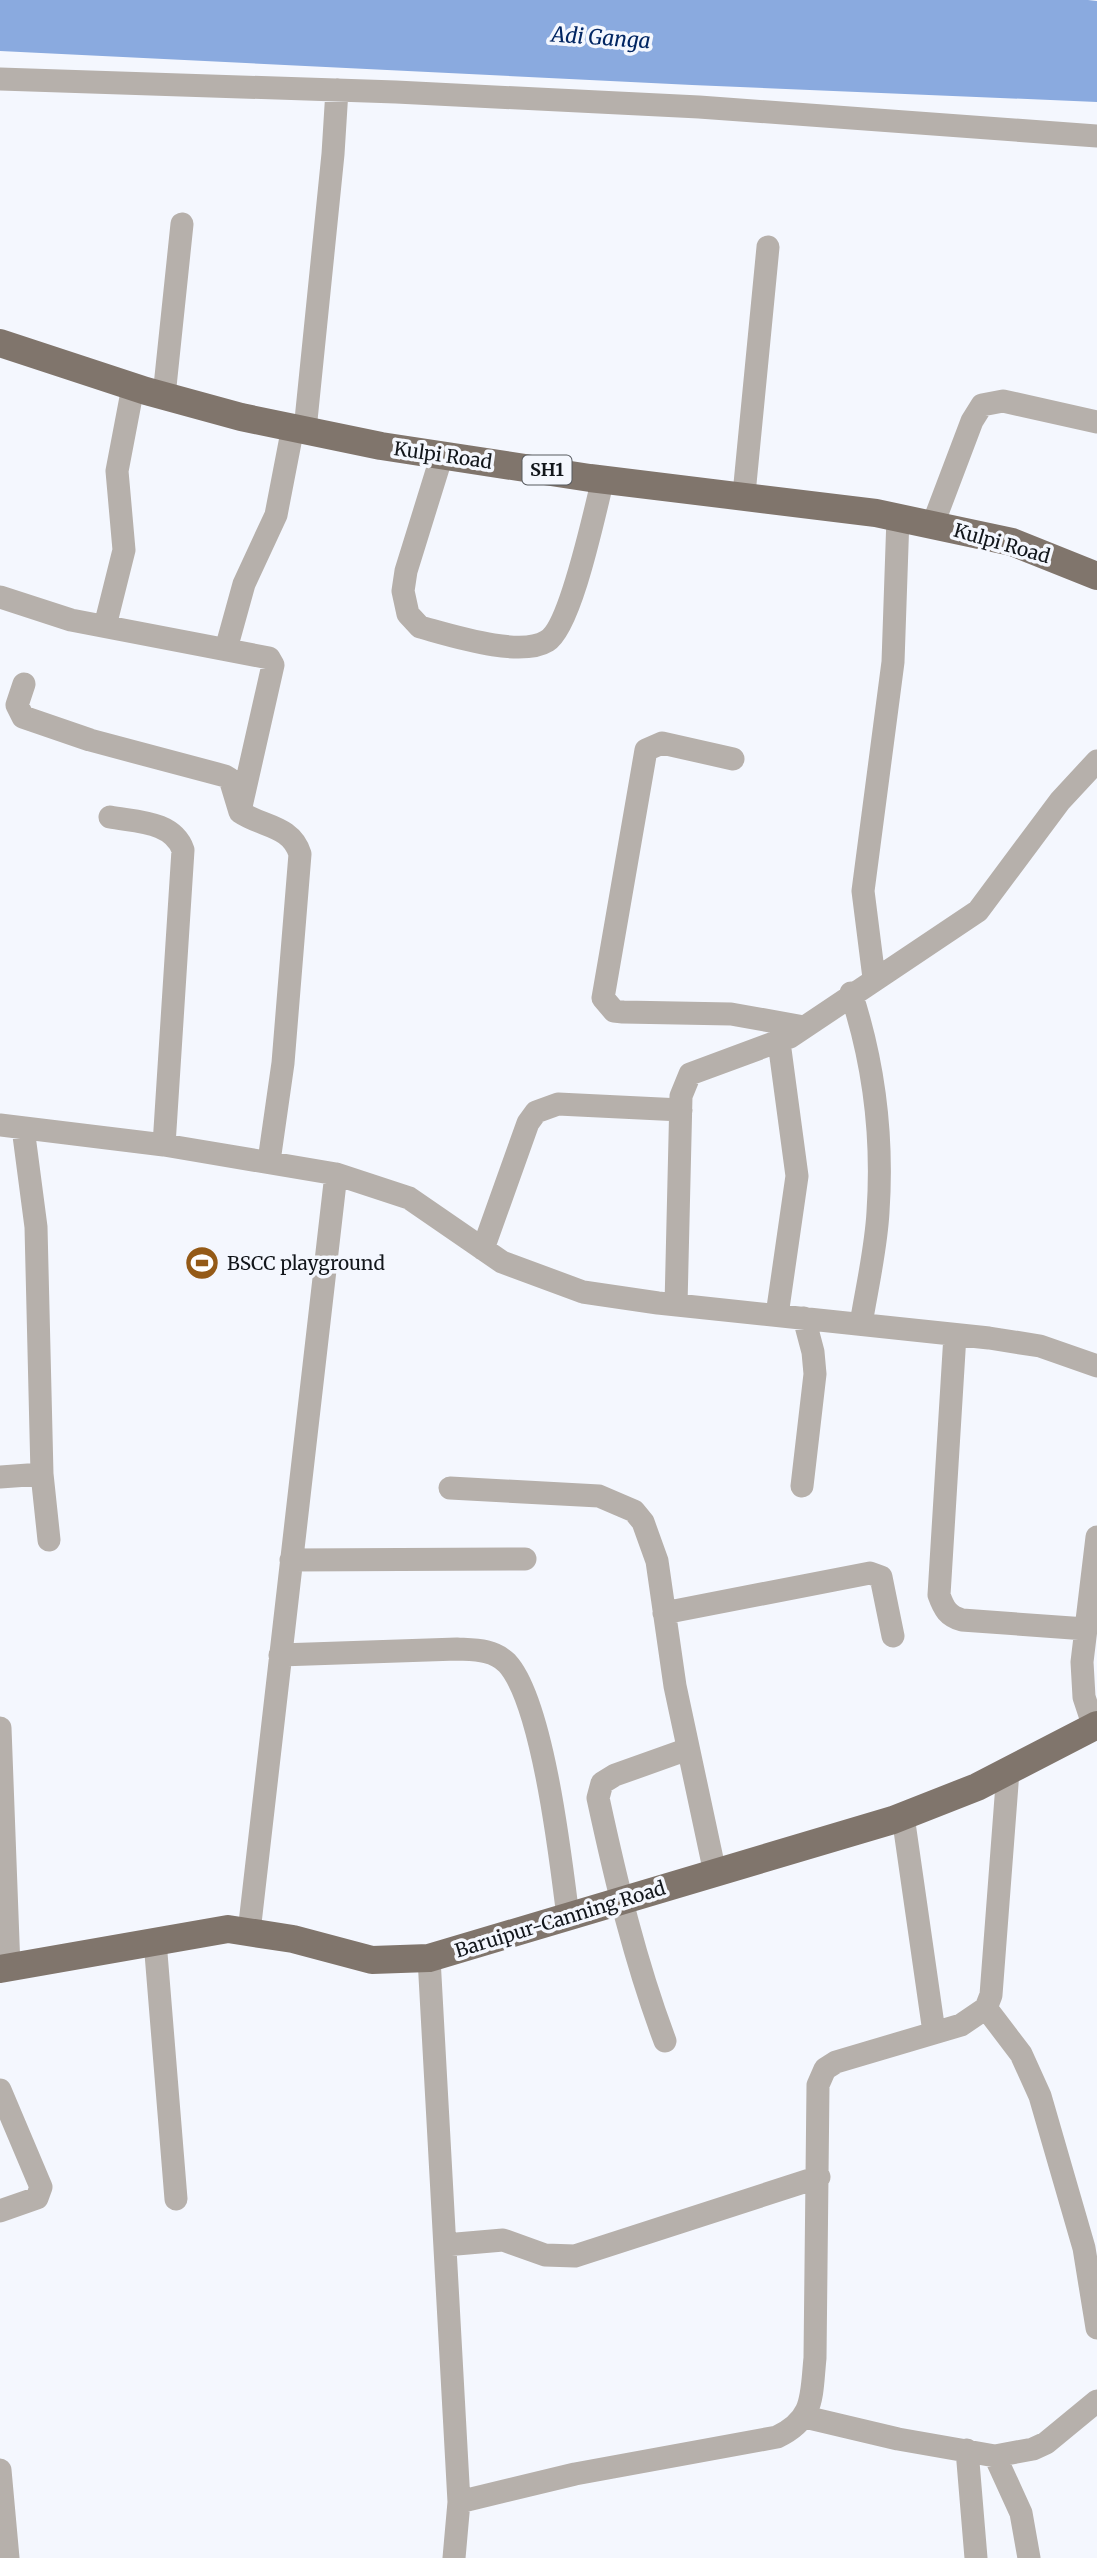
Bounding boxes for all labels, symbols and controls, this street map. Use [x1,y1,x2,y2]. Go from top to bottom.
water label: Adi Ganga [549,20,652,54]
street label: Kulpi Road [392,436,494,474]
road number: SH1 [522,456,572,484]
street label: Kulpi Road [951,518,1053,568]
sports icon: BSCC playground [183,1244,221,1282]
place label: BSCC playground [227,1251,385,1275]
street label: Baruipur-Canning Road [452,1876,668,1962]

